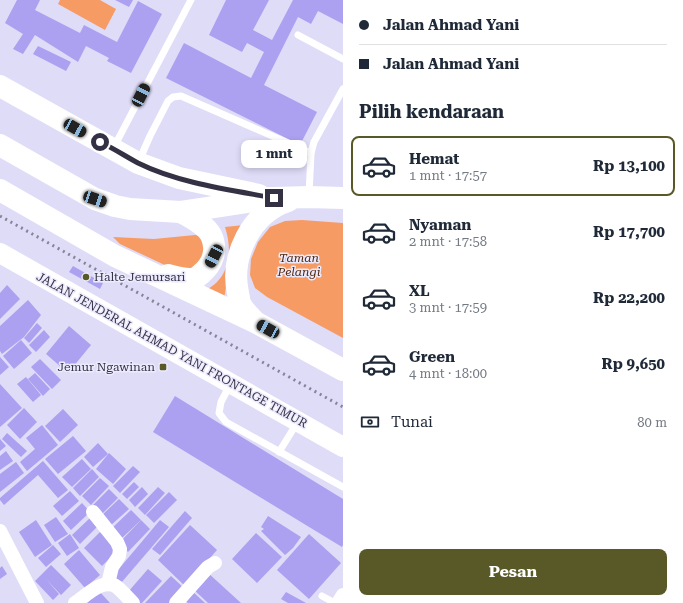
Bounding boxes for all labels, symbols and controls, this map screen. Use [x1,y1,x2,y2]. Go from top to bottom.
text: Jalan Ahmad Yani [383,16,519,34]
text: Jalan Ahmad Yani [383,55,519,73]
car [130,82,152,108]
text: Pilih kendaraan [359,101,504,122]
car [62,117,88,139]
route start [91,133,109,151]
callout: 1 mnt [241,140,307,168]
text: 1 mnt [255,146,293,161]
icon: car [361,148,397,184]
text: Hemat [409,150,459,168]
text: Rp 13,100 [593,157,665,175]
text: 1 mnt · 17:57 [409,168,487,183]
car [82,189,108,209]
route end [265,189,283,207]
icon: car [361,214,397,250]
text: Nyaman [409,216,471,234]
text: Rp 17,700 [593,223,665,241]
text: 2 mnt · 17:58 [409,234,487,249]
car [203,243,225,269]
park label: Taman Pelangi [277,251,321,279]
street label: JALAN JENDERAL AHMAD YANI FRONTAGE TIMUR [34,269,311,431]
place label: Halte Jemursari [94,270,186,284]
marker: Halte Jemursari [81,272,91,282]
icon: car [361,280,397,316]
text: XL [409,282,430,300]
text: Rp 22,200 [593,289,665,307]
text: 3 mnt · 17:59 [409,300,487,315]
car [255,318,281,340]
icon: car [361,346,397,382]
text: Green [409,348,455,366]
text: Rp 9,650 [602,355,665,373]
place label: Jemur Ngawinan [57,360,155,374]
marker: Jemur Ngawinan [158,362,168,372]
text: 4 mnt · 18:00 [409,366,487,381]
icon: cash [359,411,381,433]
text: Tunai [391,413,433,431]
text: 80 m [637,415,667,430]
button: Pesan [359,549,667,595]

